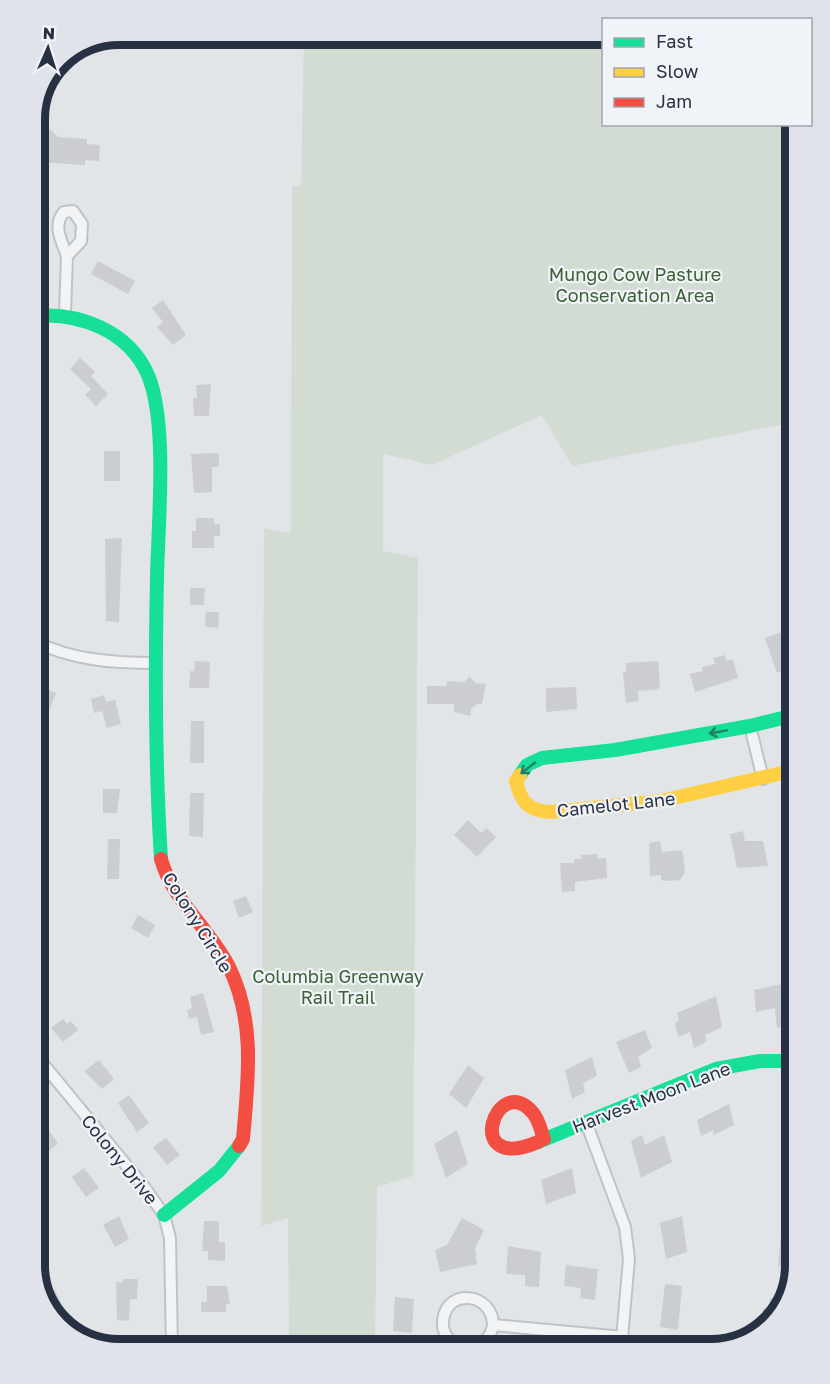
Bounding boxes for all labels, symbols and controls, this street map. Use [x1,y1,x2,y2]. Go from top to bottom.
north arrow [18,18,78,78]
legend [602,18,812,126]
text: N [42,23,55,43]
text: Fast [656,30,693,52]
text: Slow [656,60,699,82]
text: Jam [656,90,692,112]
park label: Mungo Cow Pasture Conservation Area [549,263,721,306]
one-way arrow [709,727,728,738]
one-way arrow [520,761,536,774]
street label: Camelot Lane [556,787,676,821]
street label: Colony Circle [158,868,238,976]
park label: Columbia Greenway Rail Trail [252,965,424,1008]
street label: Harvest Moon Lane [569,1057,733,1137]
street label: Colony Drive [77,1110,163,1208]

